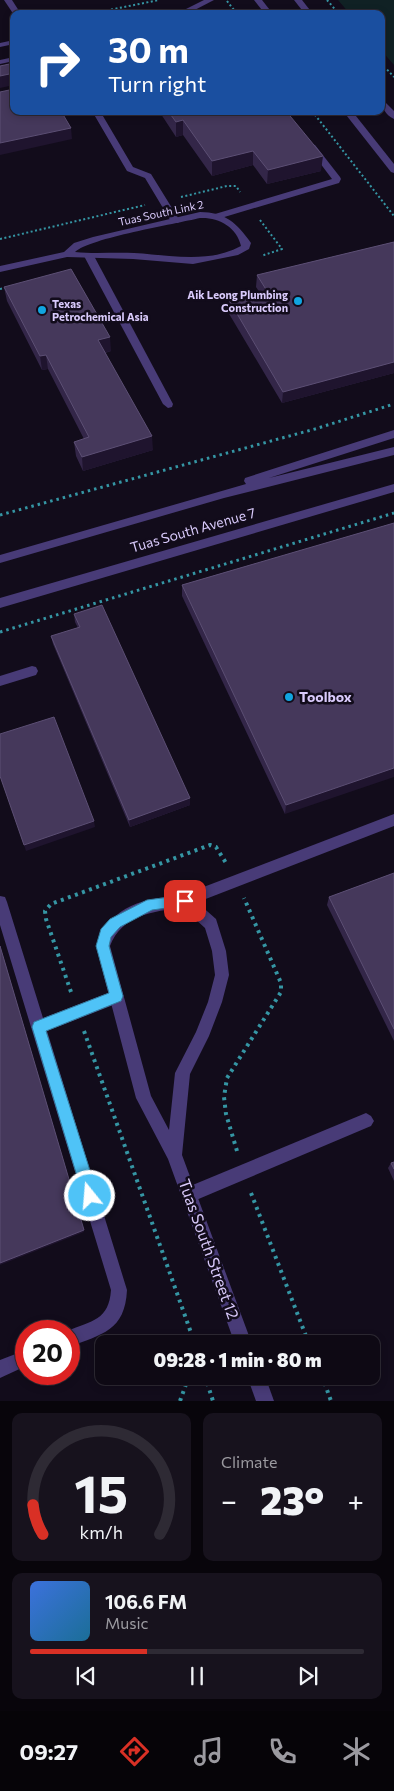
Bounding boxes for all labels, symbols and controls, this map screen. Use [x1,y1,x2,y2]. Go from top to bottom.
text: 30 m [108,27,189,70]
icon: right [25,30,90,95]
text: Turn right [108,70,206,97]
street label: Tuas South Link 2 [117,197,205,228]
place label: Aik Leong Plumbing Construction [187,288,288,314]
marker: Aik Leong Plumbing Construction [292,295,304,307]
place label: Texas Petrochemical Asia [52,297,149,323]
marker: Texas Petrochemical Asia [36,304,48,316]
street label: Tuas South Avenue 7 [128,503,257,556]
place label: Toolbox [299,688,352,705]
marker: Toolbox [283,691,295,703]
pin [164,880,206,922]
icon: arrive [171,887,199,915]
position arrow [63,1169,115,1221]
street label: Tuas South Street 12 [175,1176,244,1321]
speed limit sign: 20 [15,1320,80,1385]
text: 09:28 · 1 min · 80 m [153,1348,322,1371]
text: Climate [221,1452,277,1471]
text: 15 [75,1460,128,1524]
text: 23° [260,1476,324,1523]
text: − [221,1483,237,1517]
text: + [348,1483,364,1517]
text: km/h [80,1521,123,1543]
text: 106.6 FM [105,1590,187,1613]
text: Music [105,1613,149,1632]
icon: previous [72,1662,100,1690]
icon: pause [183,1662,211,1690]
icon: next [294,1662,322,1690]
icon: directions [117,1734,152,1769]
icon: music [191,1734,226,1769]
icon: phone [265,1734,300,1769]
icon: climate [339,1734,374,1769]
text: 09:27 [20,1738,78,1765]

